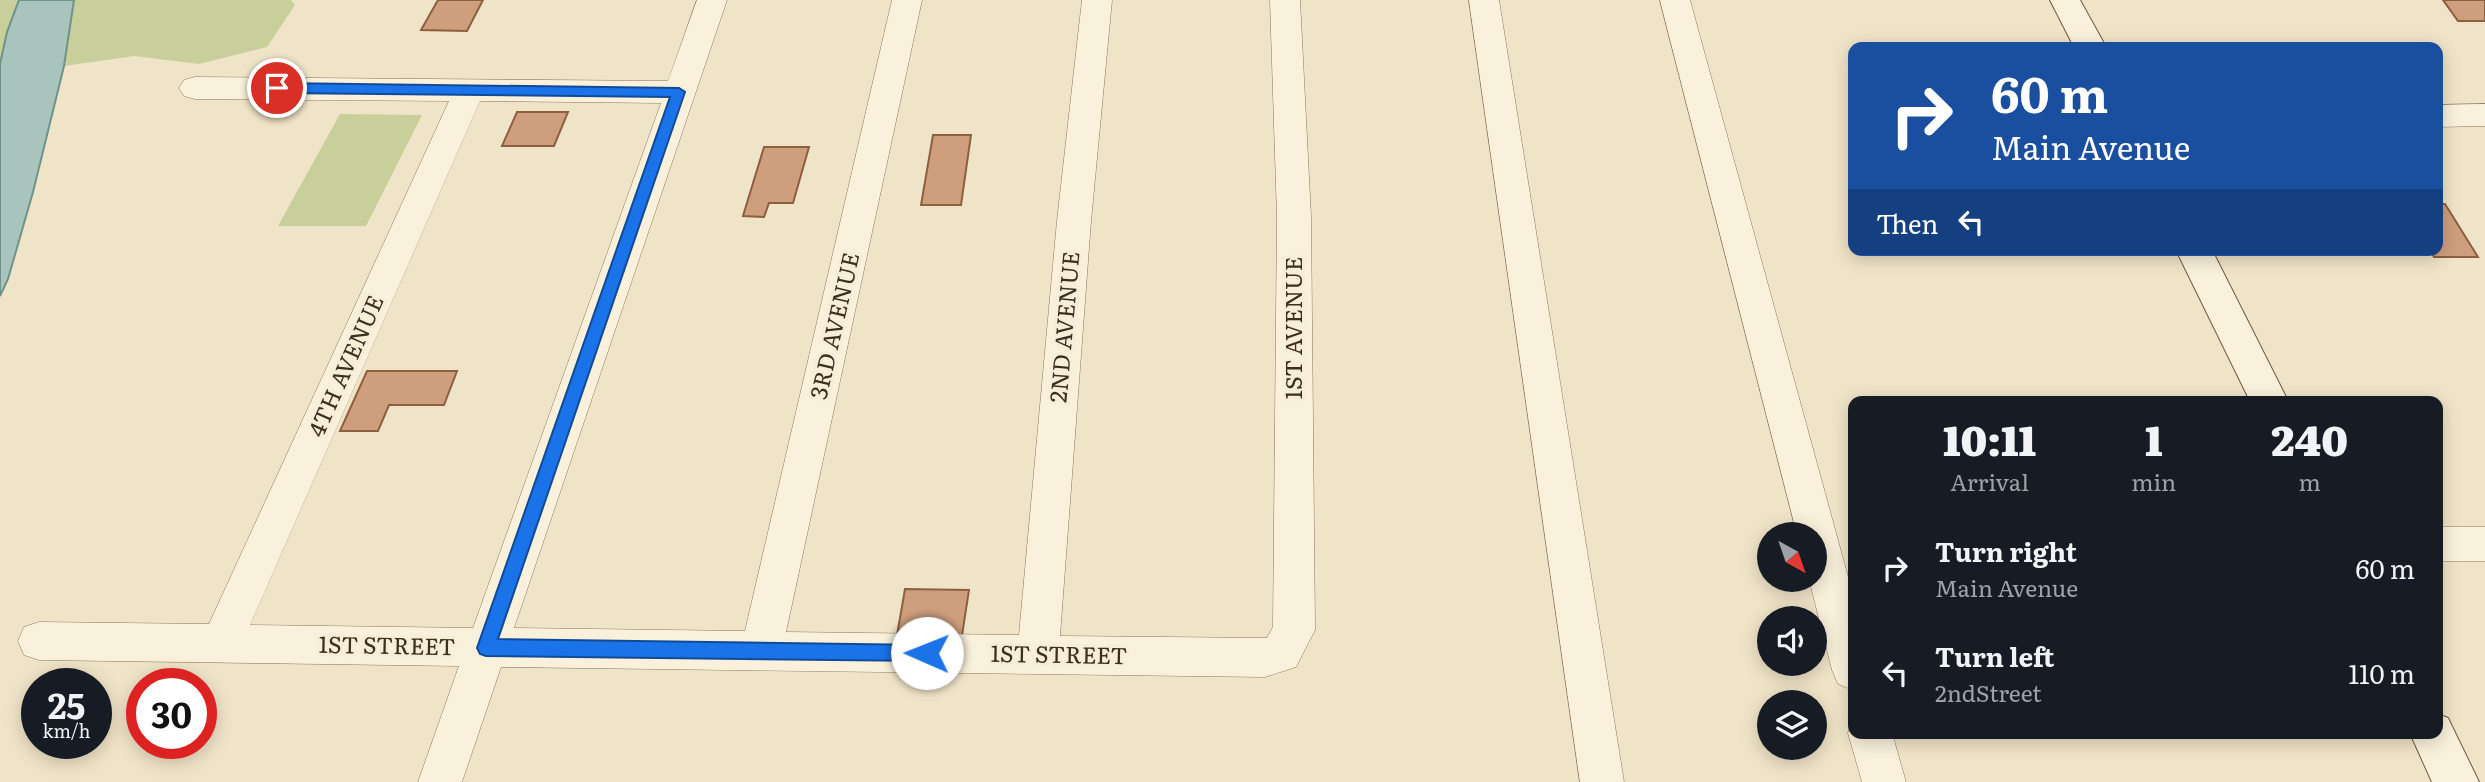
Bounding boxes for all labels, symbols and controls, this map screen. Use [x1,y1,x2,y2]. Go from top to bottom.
text: 60 m [1991,55,2108,128]
pin [247,58,307,118]
icon: arrive [258,69,296,107]
icon: right [1876,70,1967,161]
text: Main Avenue [1991,122,2190,170]
text: Then [1876,203,1938,242]
icon: left [1952,203,1990,241]
street label: 3RD AVENUE [800,249,866,402]
street label: 2ND AVENUE [1039,250,1087,404]
street label: 1ST AVENUE [1275,257,1309,399]
street label: 4TH AVENUE [298,289,391,442]
text: 10:11 [1943,407,2036,469]
text: 1 [2145,407,2163,469]
text: 240 [2271,407,2348,469]
text: Arrival [1950,464,2029,498]
text: min [2131,464,2176,498]
text: m [2299,464,2321,498]
north arrow [1757,522,1827,592]
map controls [1757,522,1827,760]
text: Turn right [1935,531,2077,570]
text: 60 m [2356,548,2415,587]
icon: right [1876,549,1914,587]
text: Main Avenue [1935,570,2078,604]
button: sound [1757,606,1827,676]
position arrow [890,616,964,690]
street label: 1ST STREET [318,626,456,662]
street label: 1ST STREET [990,635,1128,671]
text: Turn left [1935,636,2054,675]
text: 110 m [2348,653,2415,692]
icon: left [1876,654,1914,692]
speed limit sign: 30 [126,668,217,759]
text: 2ndStreet [1935,675,2042,709]
text: 25 [48,678,85,730]
button: layers [1757,690,1827,760]
text: km/h [43,717,90,744]

